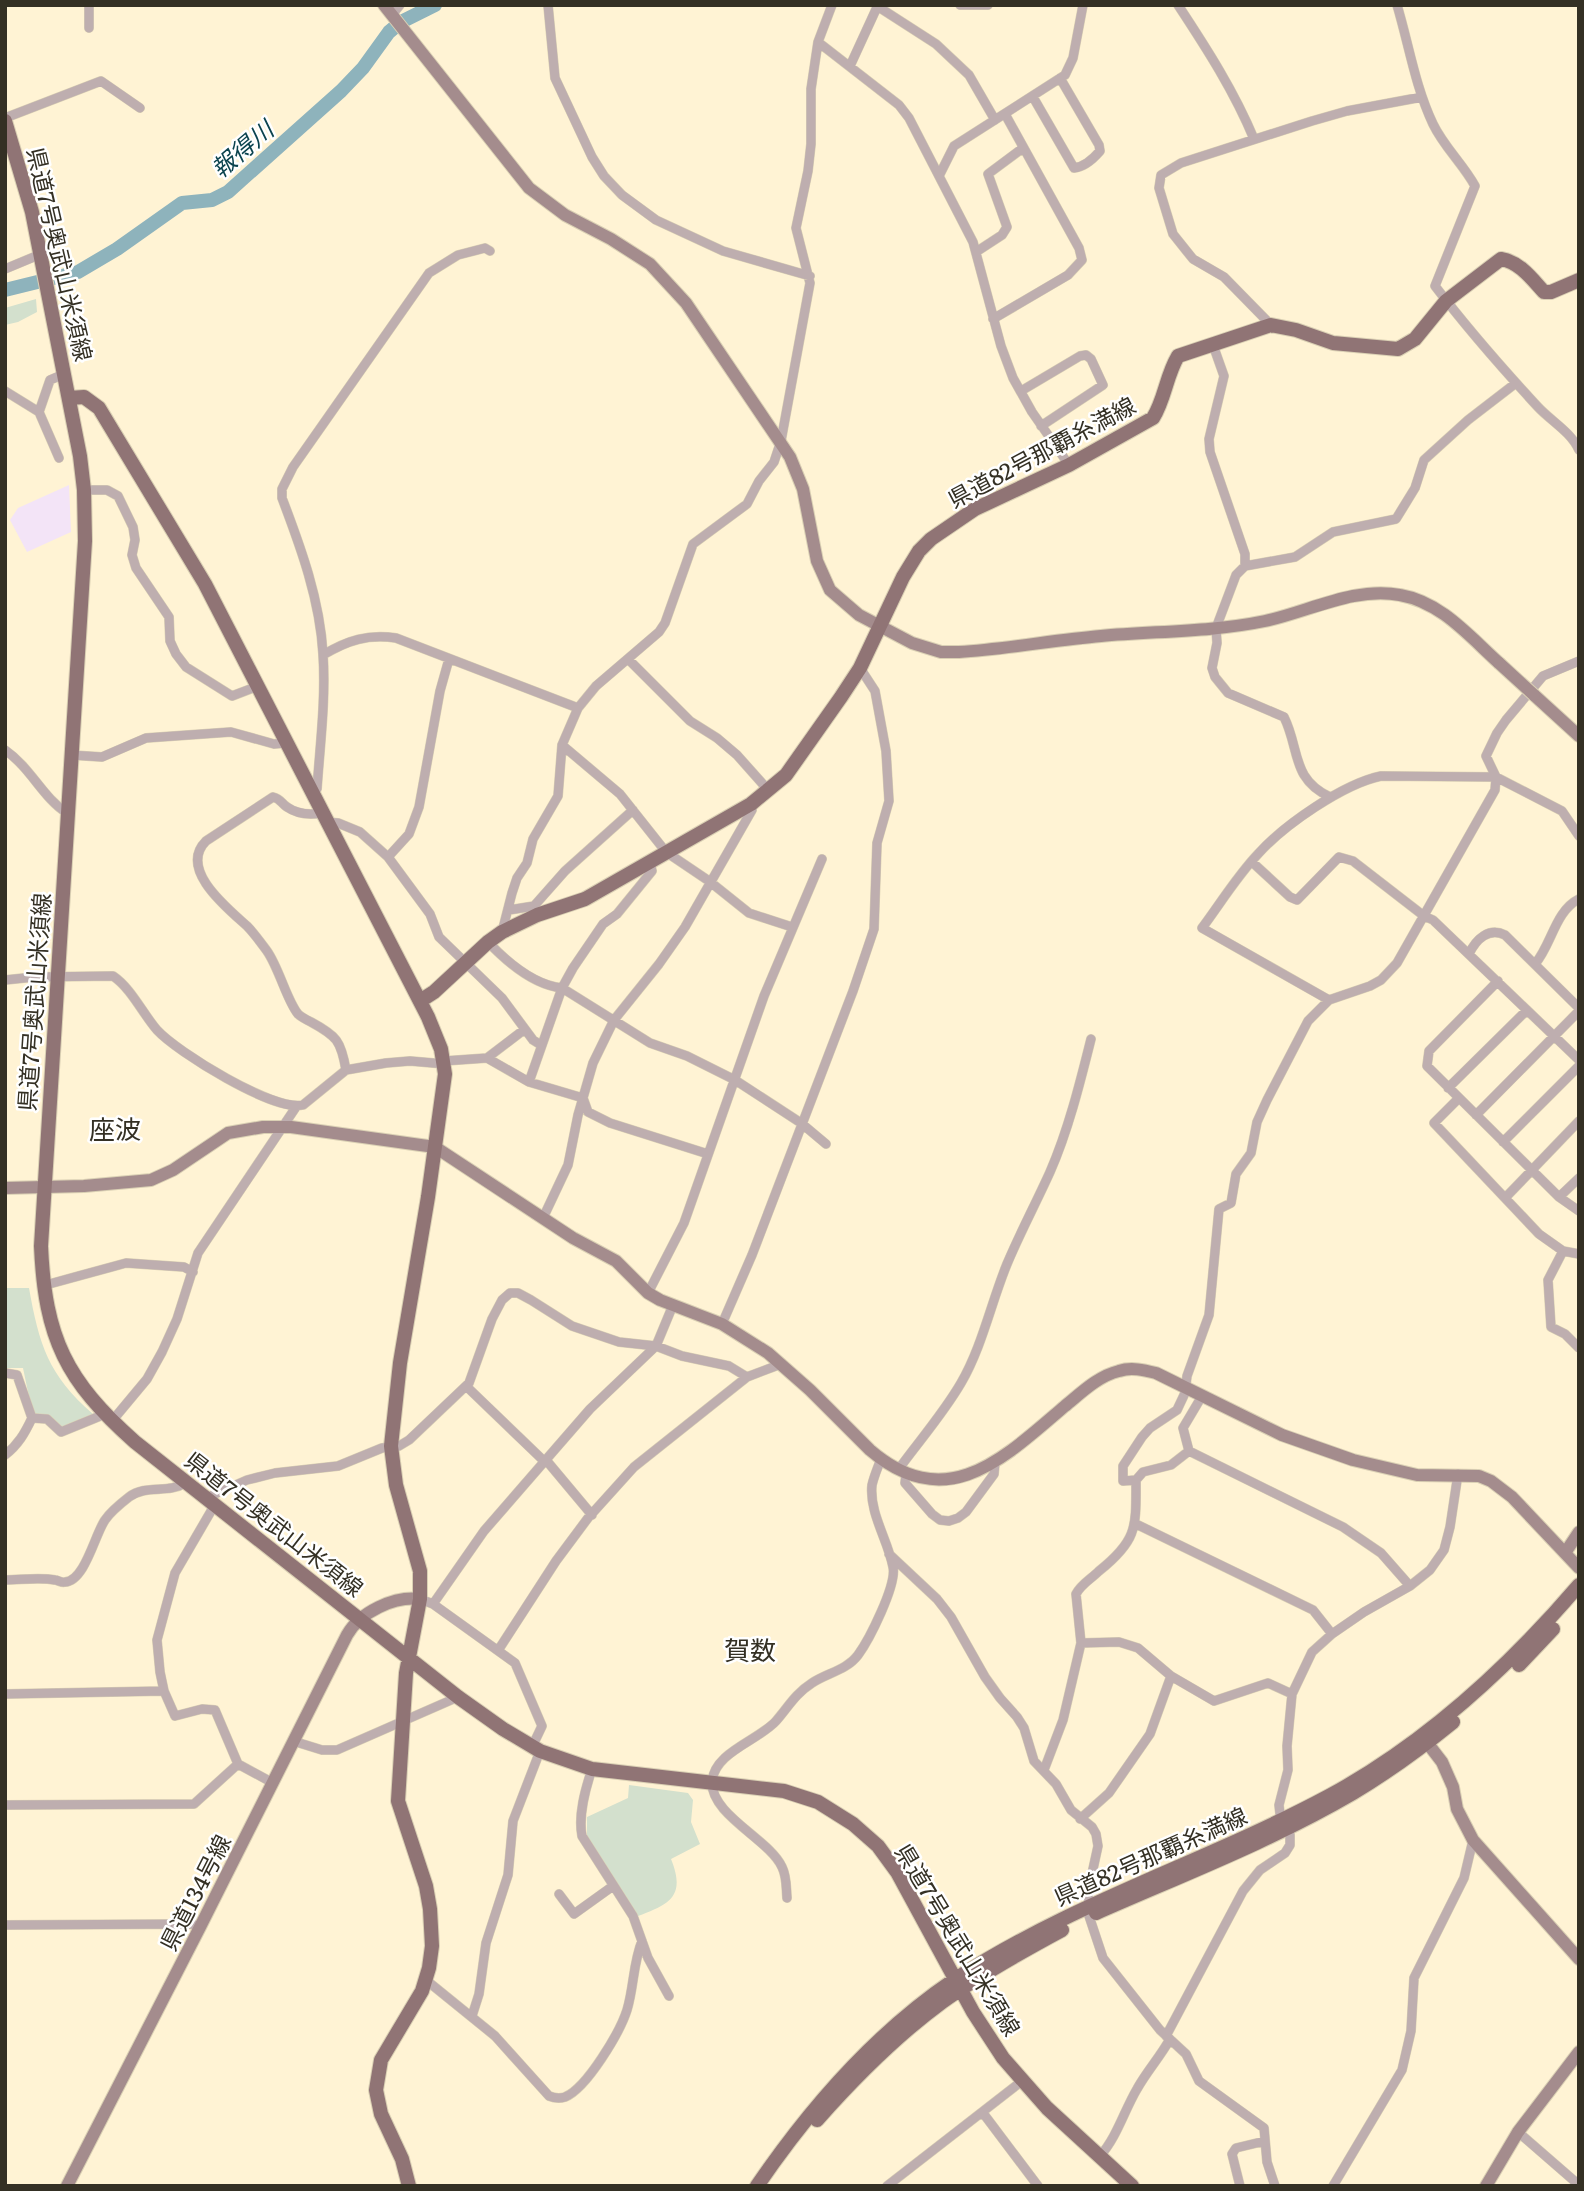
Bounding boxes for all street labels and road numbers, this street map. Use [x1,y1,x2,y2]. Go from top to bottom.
street label: 県道7号奥武山米須線 [20,144,102,364]
street label: 県道82号那覇糸満線 [941,387,1141,515]
street label: 県道7号奥武山米須線 [8,892,58,1112]
street label: 県道7号奥武山米須線 [178,1442,372,1604]
street label: 県道82号那覇糸満線 [1048,1797,1252,1913]
street label: 県道134号線 [150,1828,238,1956]
street label: 県道7号奥武山米須線 [888,1837,1030,2041]

